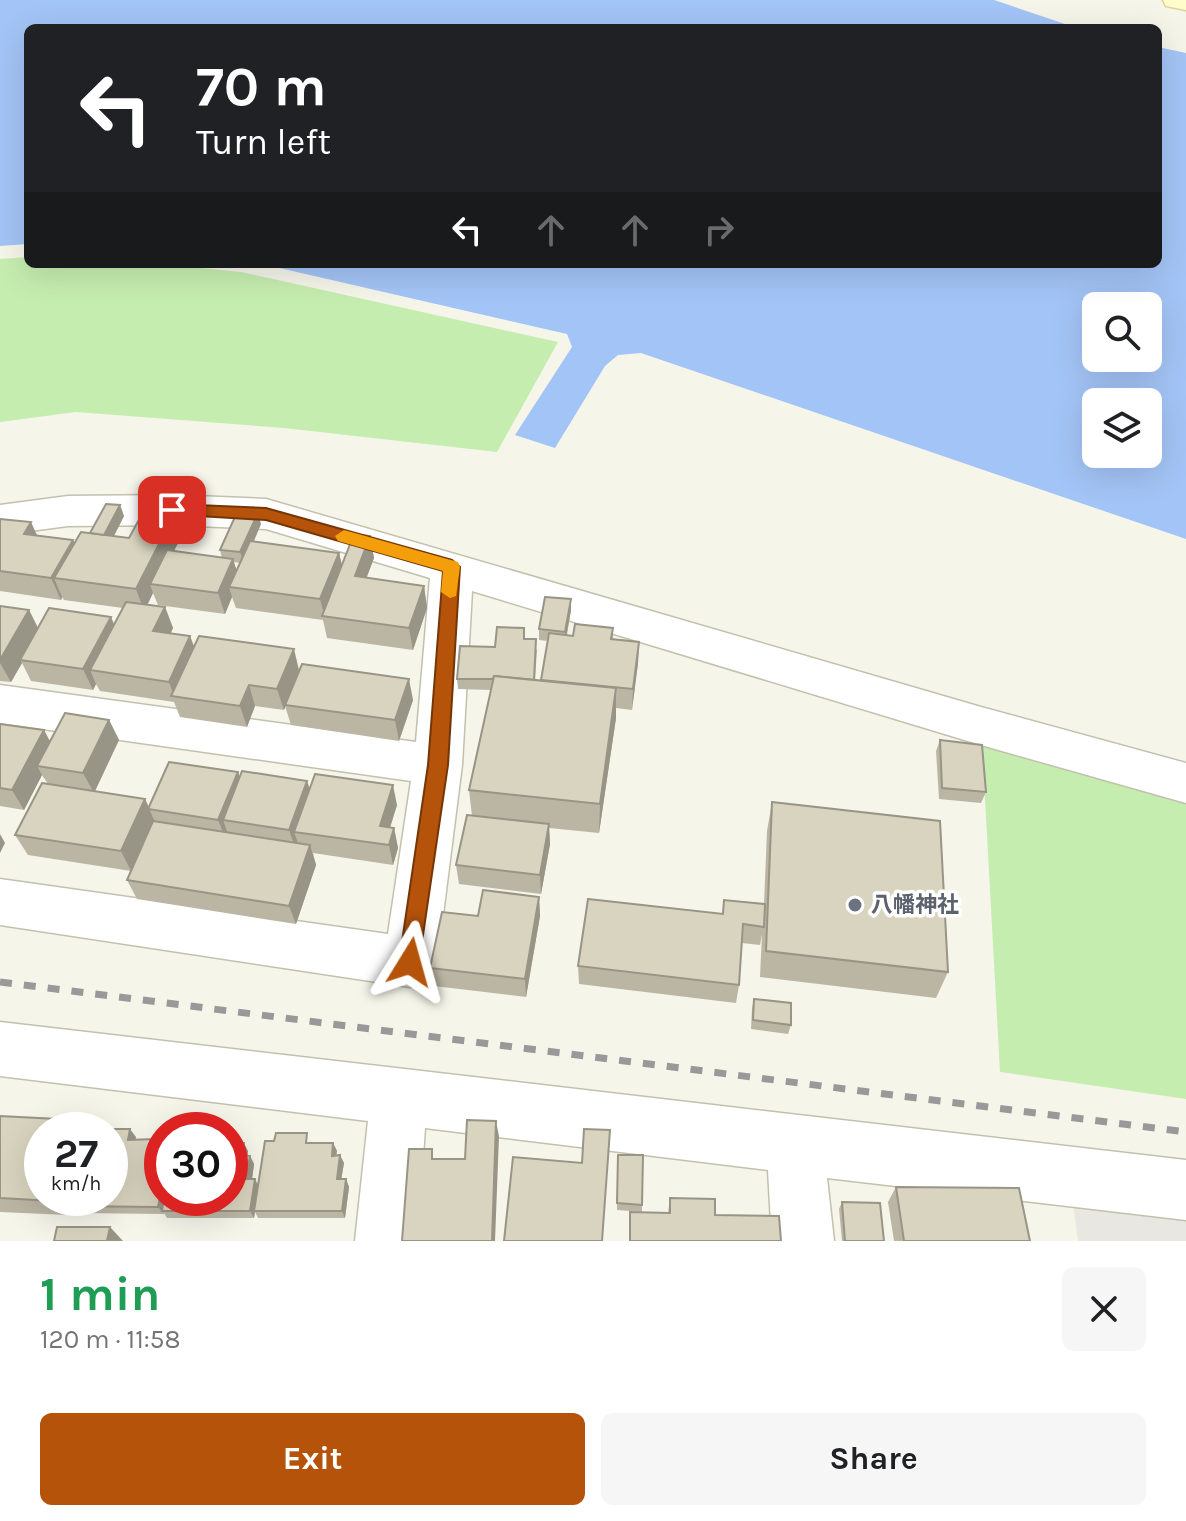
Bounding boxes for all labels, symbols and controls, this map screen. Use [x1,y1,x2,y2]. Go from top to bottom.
text: 70 m [196,54,327,119]
icon: left [64,56,168,160]
text: Turn left [196,121,331,163]
icon: left [445,208,489,252]
icon: ahead [529,208,573,252]
icon: ahead [613,208,657,252]
icon: right [697,208,741,252]
map controls [1082,292,1162,468]
button: search [1082,292,1162,372]
button: layers [1082,388,1162,468]
pin [138,476,206,544]
icon: arrive [150,488,194,532]
place label: 八幡神社 [871,892,959,918]
marker: 八幡神社 [846,896,864,914]
position arrow [368,920,452,1004]
speed limit sign: 30 [144,1112,248,1216]
text: 27 [54,1130,98,1177]
text: km/h [51,1172,101,1195]
text: 1 min [40,1266,160,1322]
button: close [1062,1267,1146,1351]
text: 120 m · 11:58 [40,1324,180,1355]
button: Exit [40,1413,585,1505]
button: Share [601,1413,1146,1505]

